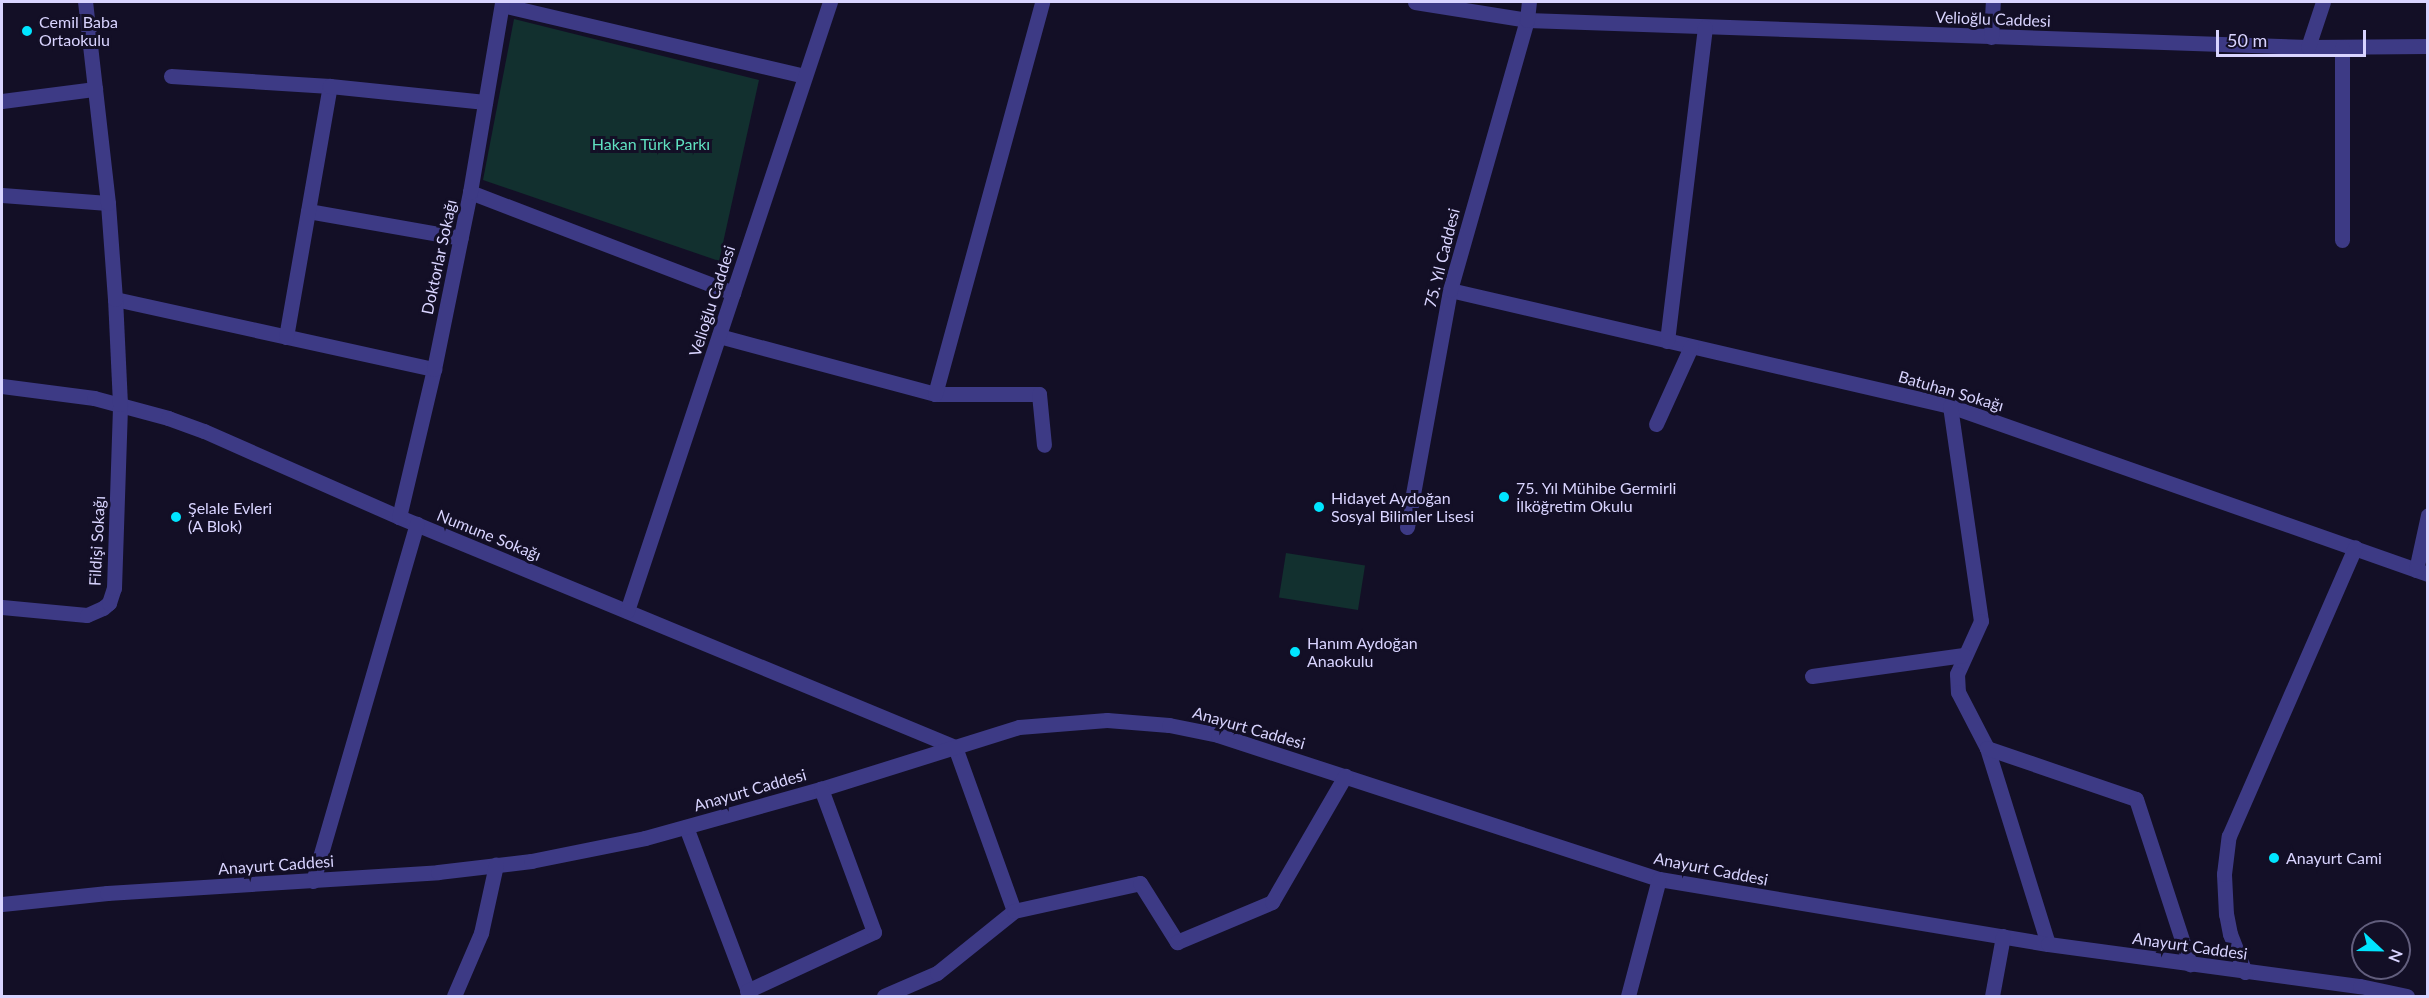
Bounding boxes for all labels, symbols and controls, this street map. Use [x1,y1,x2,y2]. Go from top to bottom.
street label: Velioğlu Caddesi [1935,7,2051,31]
place label: Cemil Baba Ortaokulu [39,12,118,50]
scale bar [2219,18,2369,56]
marker: Cemil Baba Ortaokulu [20,24,34,38]
text: 50 m [2227,29,2267,51]
park label: Hakan Türk Parkı [592,134,710,154]
street label: Doktorlar Sokağı [417,198,461,316]
street label: 75. Yıl Caddesi [1420,206,1464,310]
street label: Velioğlu Caddesi [685,243,739,359]
street label: Batuhan Sokağı [1896,367,2006,415]
place label: 75. Yıl Mühibe Germirli İlköğretim Okulu [1516,478,1677,516]
place label: Hidayet Aydoğan Sosyal Bilimler Lisesi [1331,488,1475,526]
marker: 75. Yıl Mühibe Germirli İlköğretim Okulu [1497,490,1511,504]
street label: Fildişi Sokağı [85,495,109,587]
place label: Şelale Evleri (A Blok) [188,498,272,536]
marker: Hidayet Aydoğan Sosyal Bilimler Lisesi [1312,500,1326,514]
street label: Numune Sokağı [434,505,544,565]
marker: Şelale Evleri (A Blok) [169,510,183,524]
place label: Hanım Aydoğan Anaokulu [1307,633,1418,671]
marker: Hanım Aydoğan Anaokulu [1288,645,1302,659]
street label: Anayurt Caddesi [1191,703,1307,753]
street label: Anayurt Caddesi [692,765,808,815]
place label: Anayurt Cami [2286,848,2382,868]
street label: Anayurt Caddesi [1652,849,1770,889]
street label: Anayurt Caddesi [217,851,335,879]
marker: Anayurt Cami [2267,851,2281,865]
north arrow [2351,920,2411,980]
street label: Anayurt Caddesi [2131,928,2249,964]
text: N [2385,947,2407,965]

